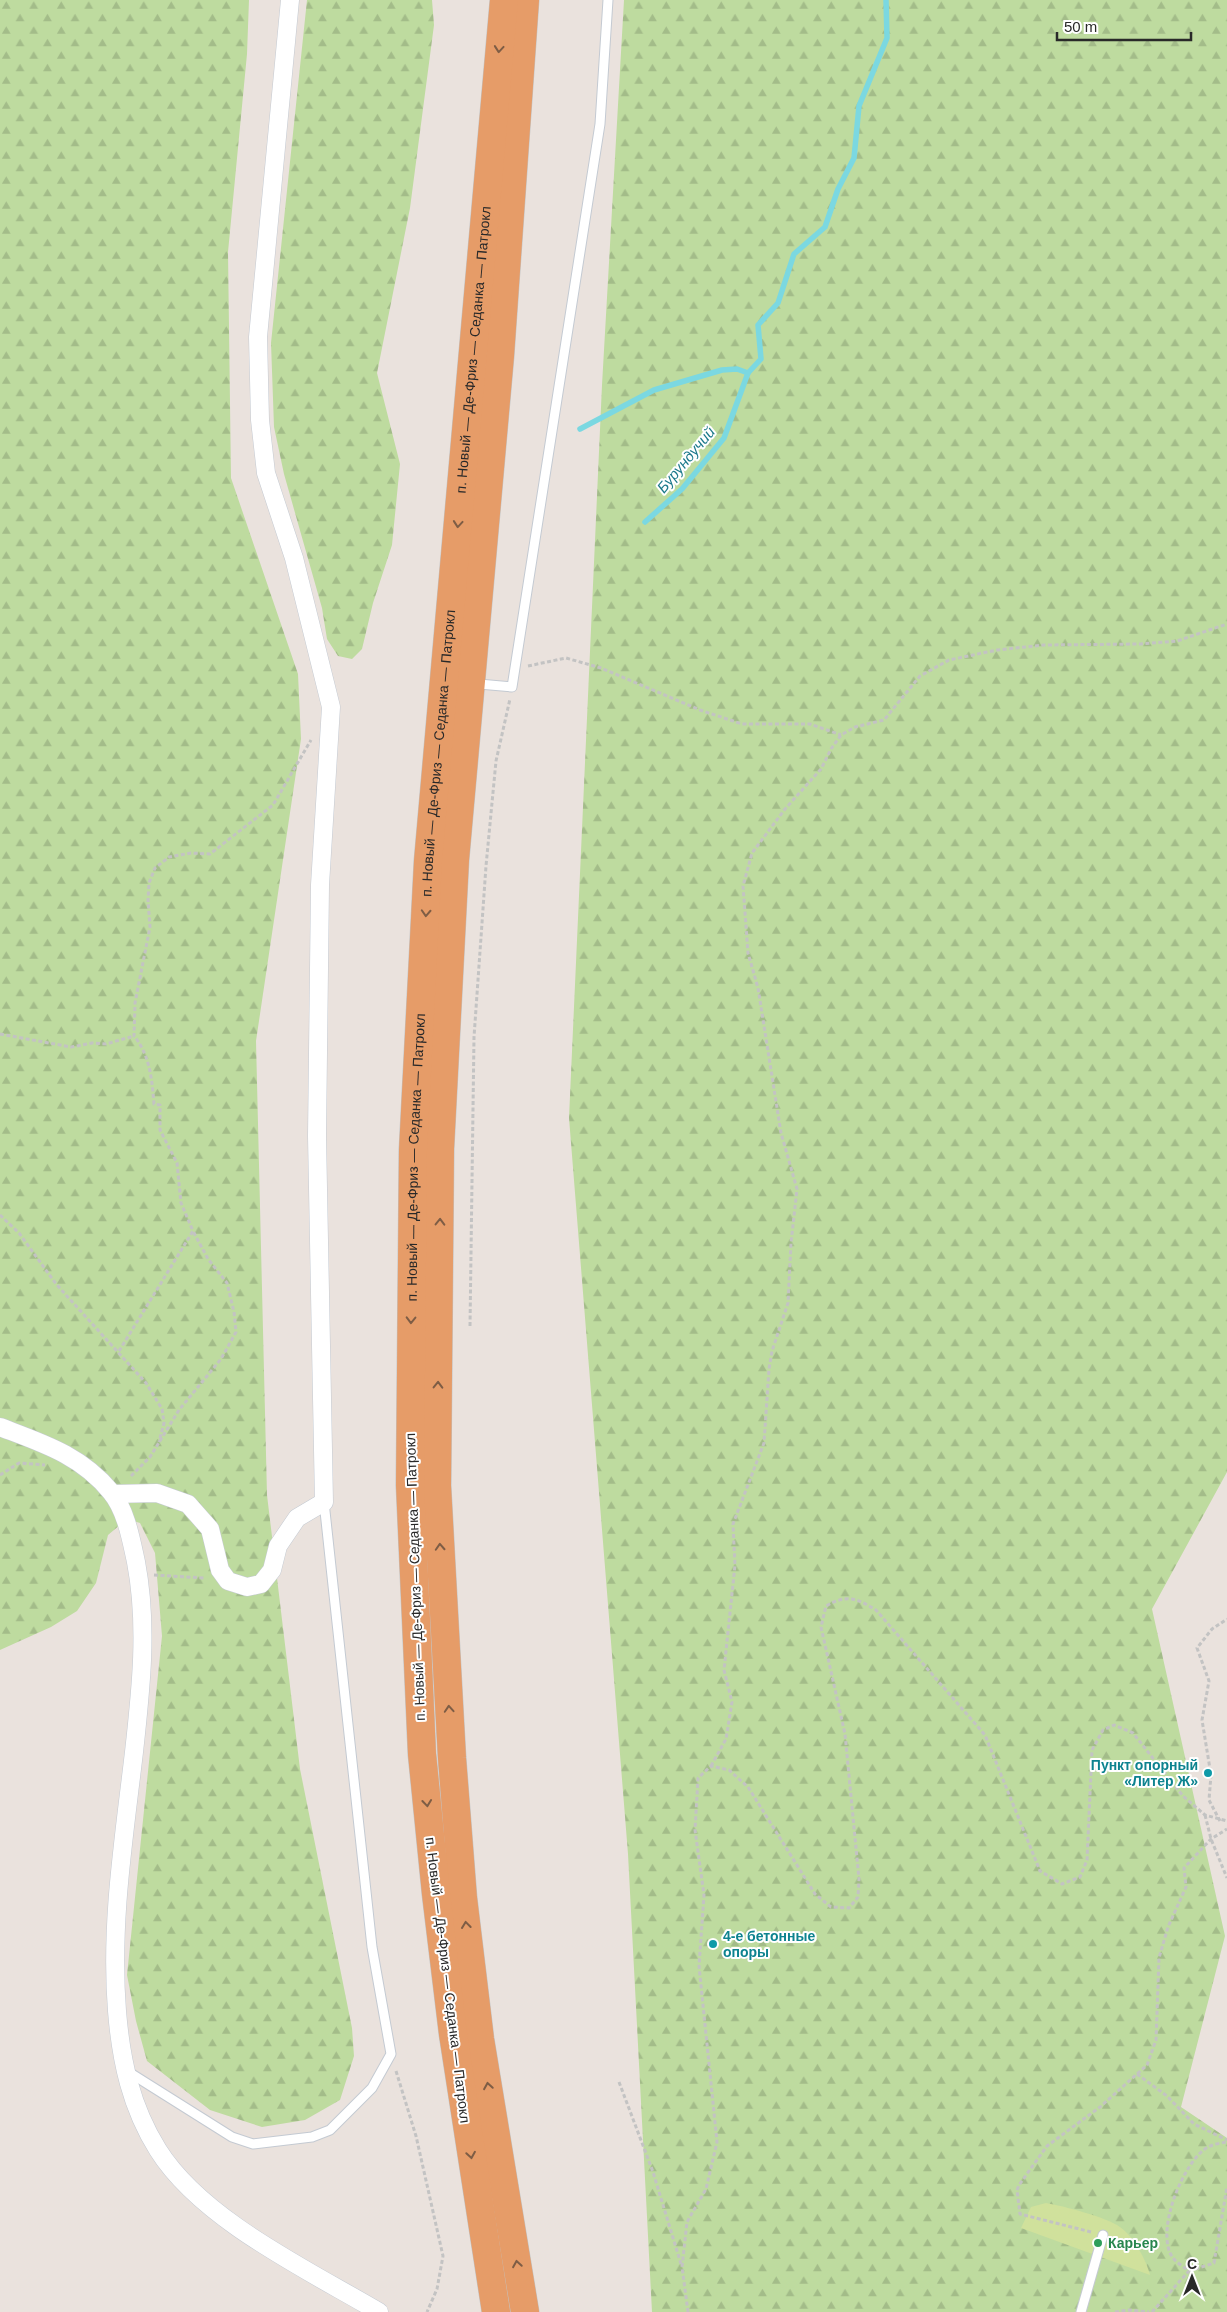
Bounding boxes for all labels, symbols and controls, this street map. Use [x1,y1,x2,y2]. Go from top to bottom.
scale bar [1057,10,1191,42]
text: 50 m [1064,18,1097,35]
one-way arrow [494,45,505,53]
street label: п. Новый — Де-Фриз — Седанка — Патрокл [452,205,494,494]
water label: Бурундучий [653,423,718,496]
one-way arrow [453,521,464,529]
street label: п. Новый — Де-Фриз — Седанка — Патрокл [418,609,458,897]
one-way arrow [420,909,431,917]
street label: п. Новый — Де-Фриз — Седанка — Патрокл [404,1013,428,1301]
one-way arrow [434,1218,445,1226]
one-way arrow [406,1316,416,1324]
one-way arrow [433,1380,443,1388]
street label: п. Новый — Де-Фриз — Седанка — Патрокл [402,1433,428,1721]
one-way arrow [434,1543,445,1551]
one-way arrow [443,1705,454,1713]
place label: Пункт опорный «Литер Ж» [1091,1757,1198,1789]
marker: Пункт опорный «Литер Ж» [1202,1767,1214,1779]
one-way arrow [421,1799,432,1807]
street label: п. Новый — Де-Фриз — Седанка — Патрокл [423,1836,473,2124]
one-way arrow [461,1921,472,1929]
place label: 4-е бетонные опоры [723,1928,815,1960]
marker: 4-е бетонные опоры [707,1938,719,1950]
one-way arrow [483,2082,493,2091]
one-way arrow [466,2151,476,2159]
place label: Карьер [1108,2235,1158,2251]
marker: Карьер [1092,2237,1104,2249]
north arrow [1167,2252,1217,2302]
text: С [1187,2256,1197,2272]
one-way arrow [513,2260,523,2268]

